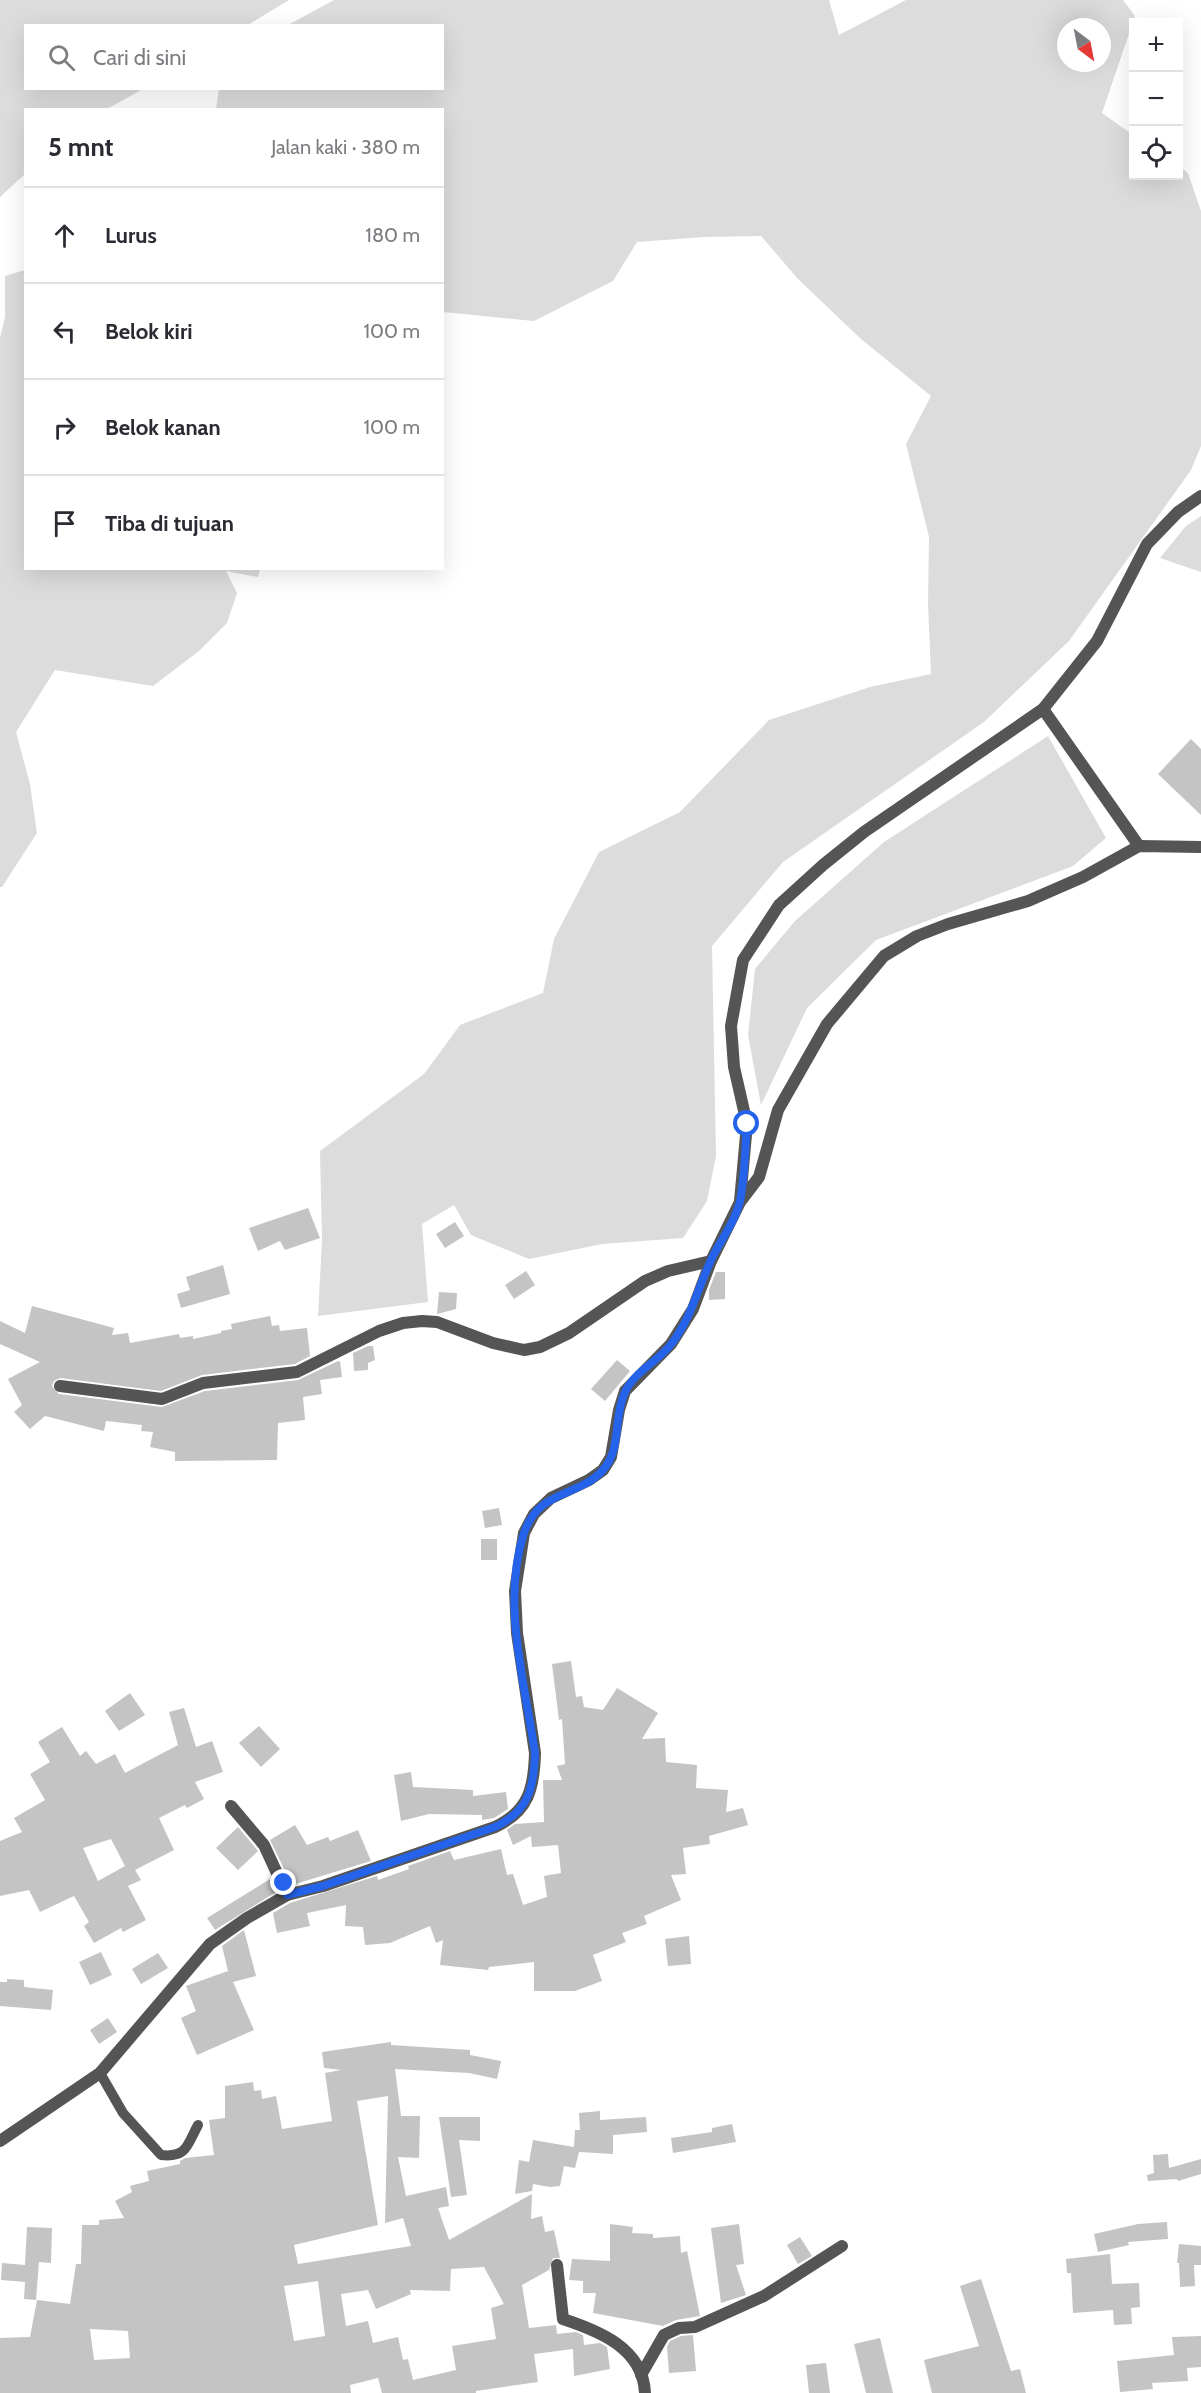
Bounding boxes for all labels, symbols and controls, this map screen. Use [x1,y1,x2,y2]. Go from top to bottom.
north arrow [1057,18,1111,72]
map controls [1129,18,1183,180]
button: + [1129,18,1183,72]
search box [24,24,444,90]
icon: search [45,41,78,74]
text: Cari di sini [93,44,186,71]
button: − [1129,72,1183,126]
button: locate [1129,126,1183,180]
text: 5 mnt [48,131,114,163]
text: Jalan kaki · 380 m [271,135,420,159]
icon: ahead [48,219,81,252]
text: Lurus [105,222,157,249]
text: 180 m [365,223,420,247]
icon: left [48,315,81,348]
text: Belok kiri [105,318,192,345]
text: 100 m [364,319,420,343]
icon: right [48,411,81,444]
text: Belok kanan [105,414,221,441]
text: 100 m [364,415,420,439]
icon: arrive [48,507,81,540]
text: Tiba di tujuan [105,510,234,537]
route start [733,1110,759,1136]
route end [270,1869,296,1895]

